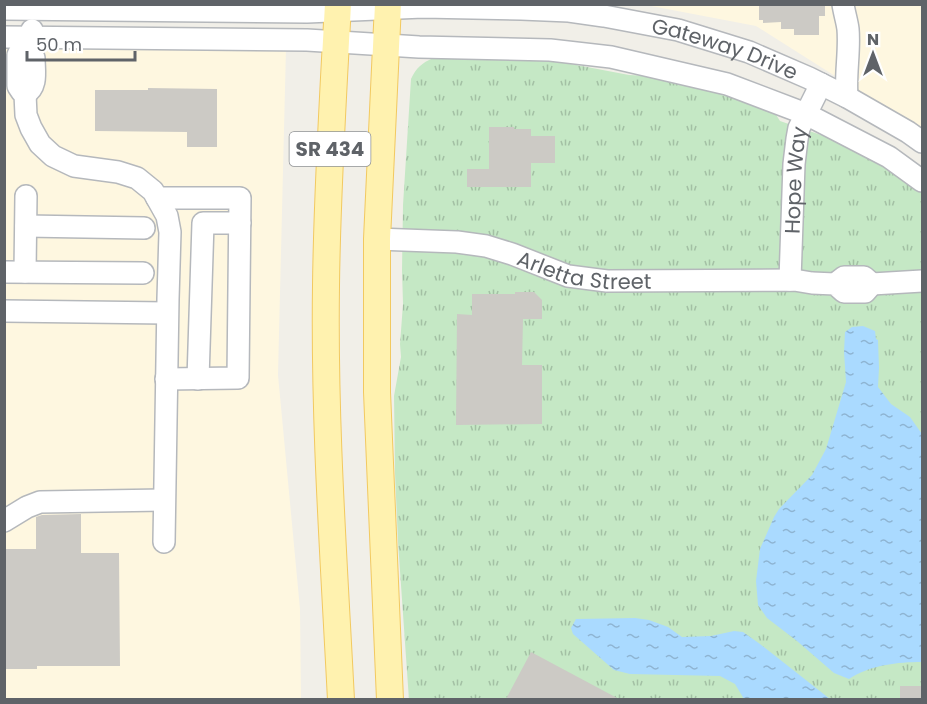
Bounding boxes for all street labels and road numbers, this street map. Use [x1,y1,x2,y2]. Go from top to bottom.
street label: Gateway Drive [650,11,803,86]
street label: Hope Way [777,124,814,234]
road number: SR 434 [290,132,370,166]
street label: Arletta Street [513,243,651,296]

